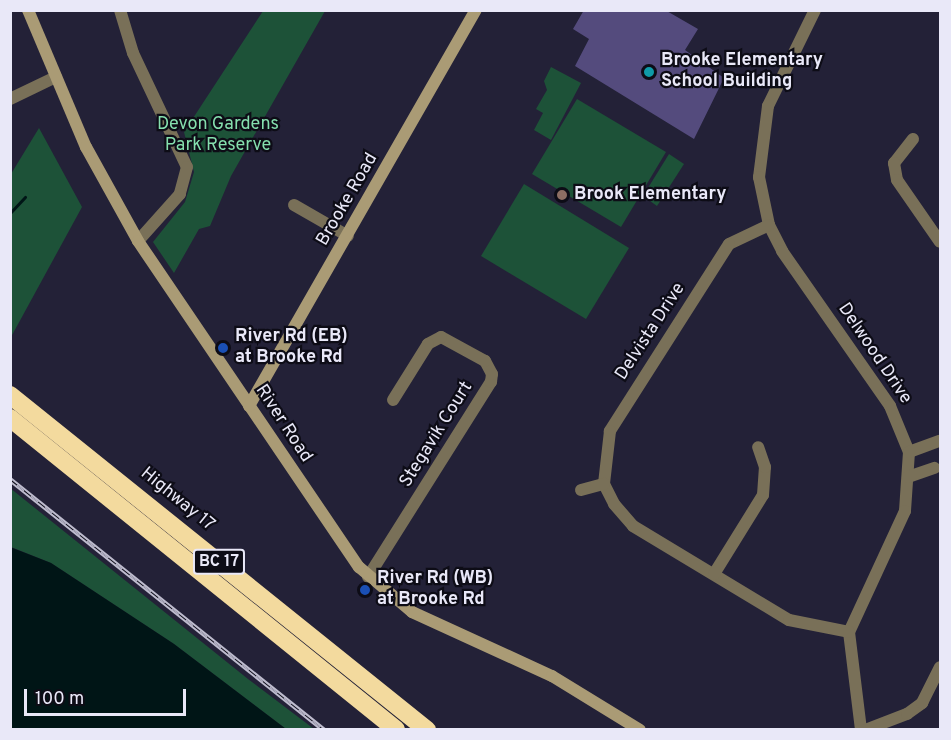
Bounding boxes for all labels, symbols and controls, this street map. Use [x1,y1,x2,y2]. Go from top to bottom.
place label: Brooke Elementary School Building [661,51,823,94]
marker: Brooke Elementary School Building [642,65,656,79]
park label: Devon Gardens Park Reserve [157,115,279,158]
street label: Brooke Road [313,150,383,250]
place label: Brook Elementary [574,184,726,206]
marker: Brook Elementary [555,188,569,202]
street label: Delvista Drive [612,279,690,385]
street label: Delwood Drive [832,300,916,408]
place label: River Rd (EB) at Brooke Rd [235,327,348,370]
marker: River Rd (EB) at Brooke Rd [216,341,230,355]
street label: Stegavik Court [396,378,478,492]
street label: River Road [250,381,316,467]
street label: Highway 17 [136,464,218,536]
road number: BC 17 [192,549,246,575]
place label: River Rd (WB) at Brooke Rd [377,569,493,612]
marker: River Rd (WB) at Brooke Rd [358,583,372,597]
scale bar [27,677,189,715]
text: 100 m [35,688,84,711]

